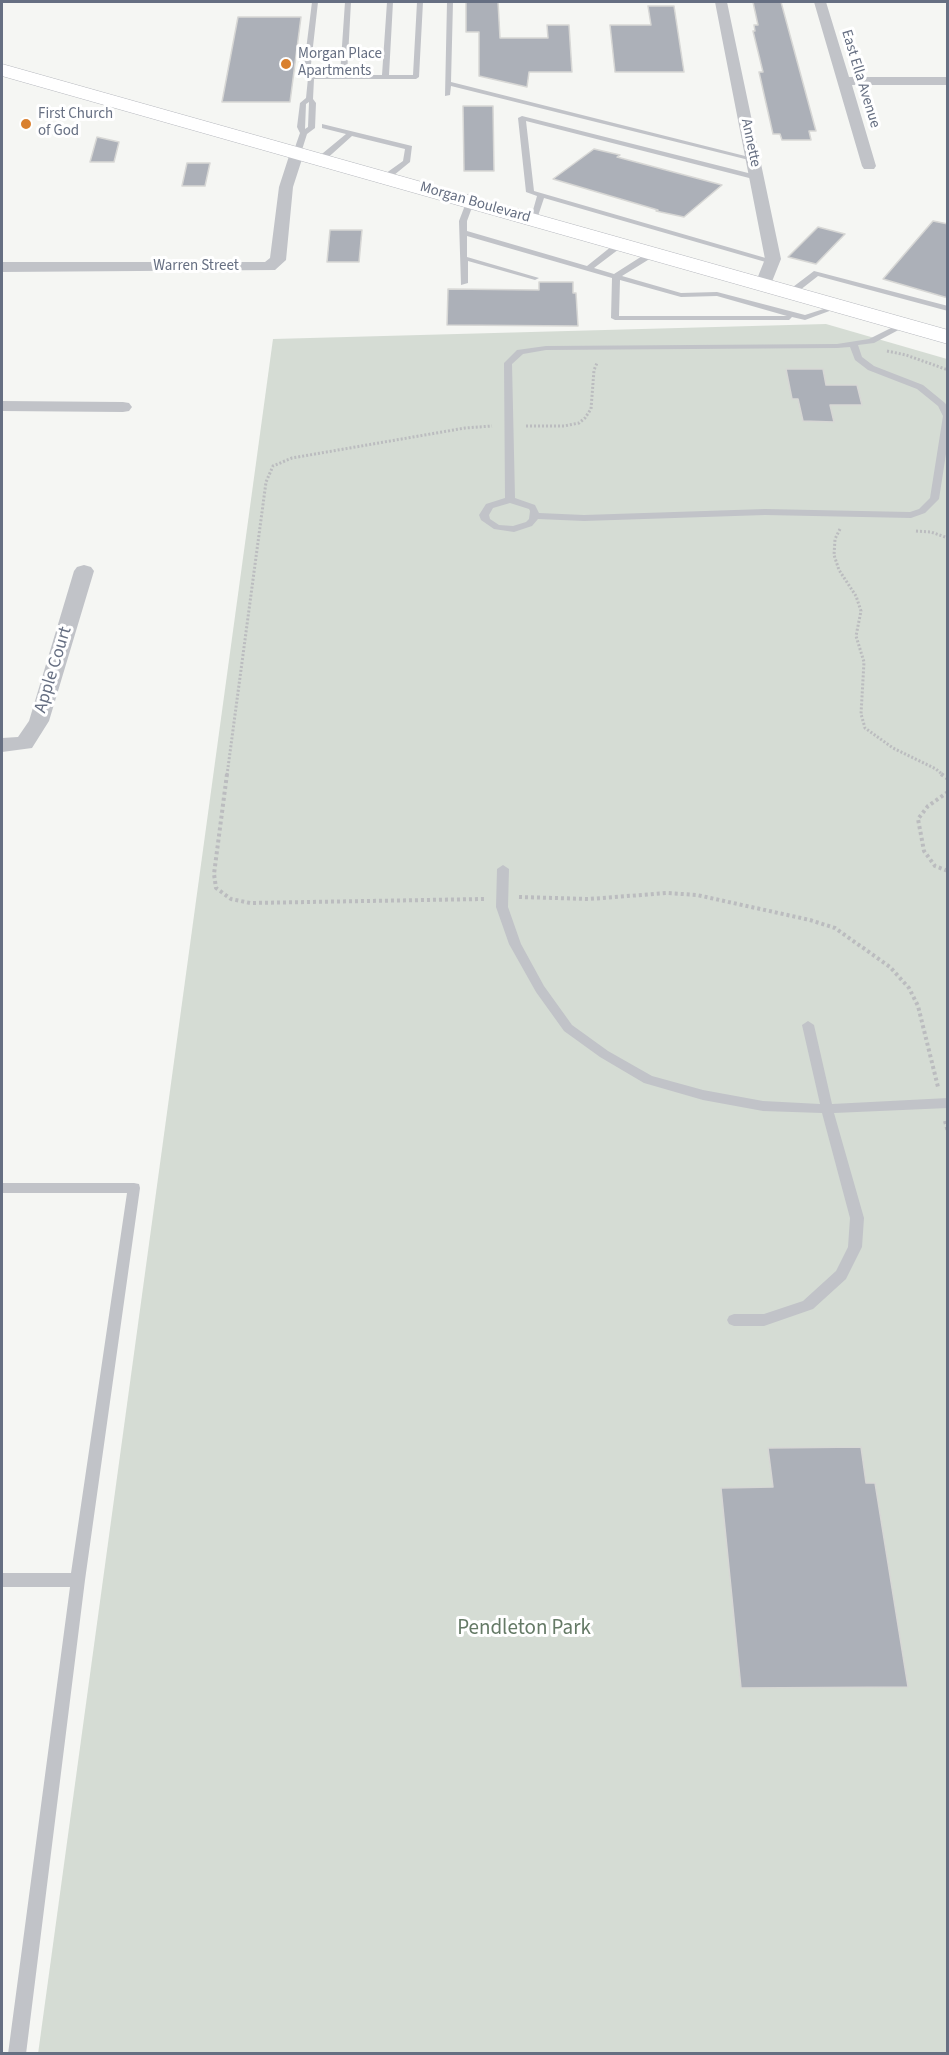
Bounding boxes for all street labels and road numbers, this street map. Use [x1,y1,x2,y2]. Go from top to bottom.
street label: East Ella Avenue [837,28,883,130]
street label: Annette [736,117,764,169]
street label: Morgan Boulevard [418,179,532,227]
street label: Warren Street [153,258,239,276]
street label: Apple Court [31,624,77,716]

